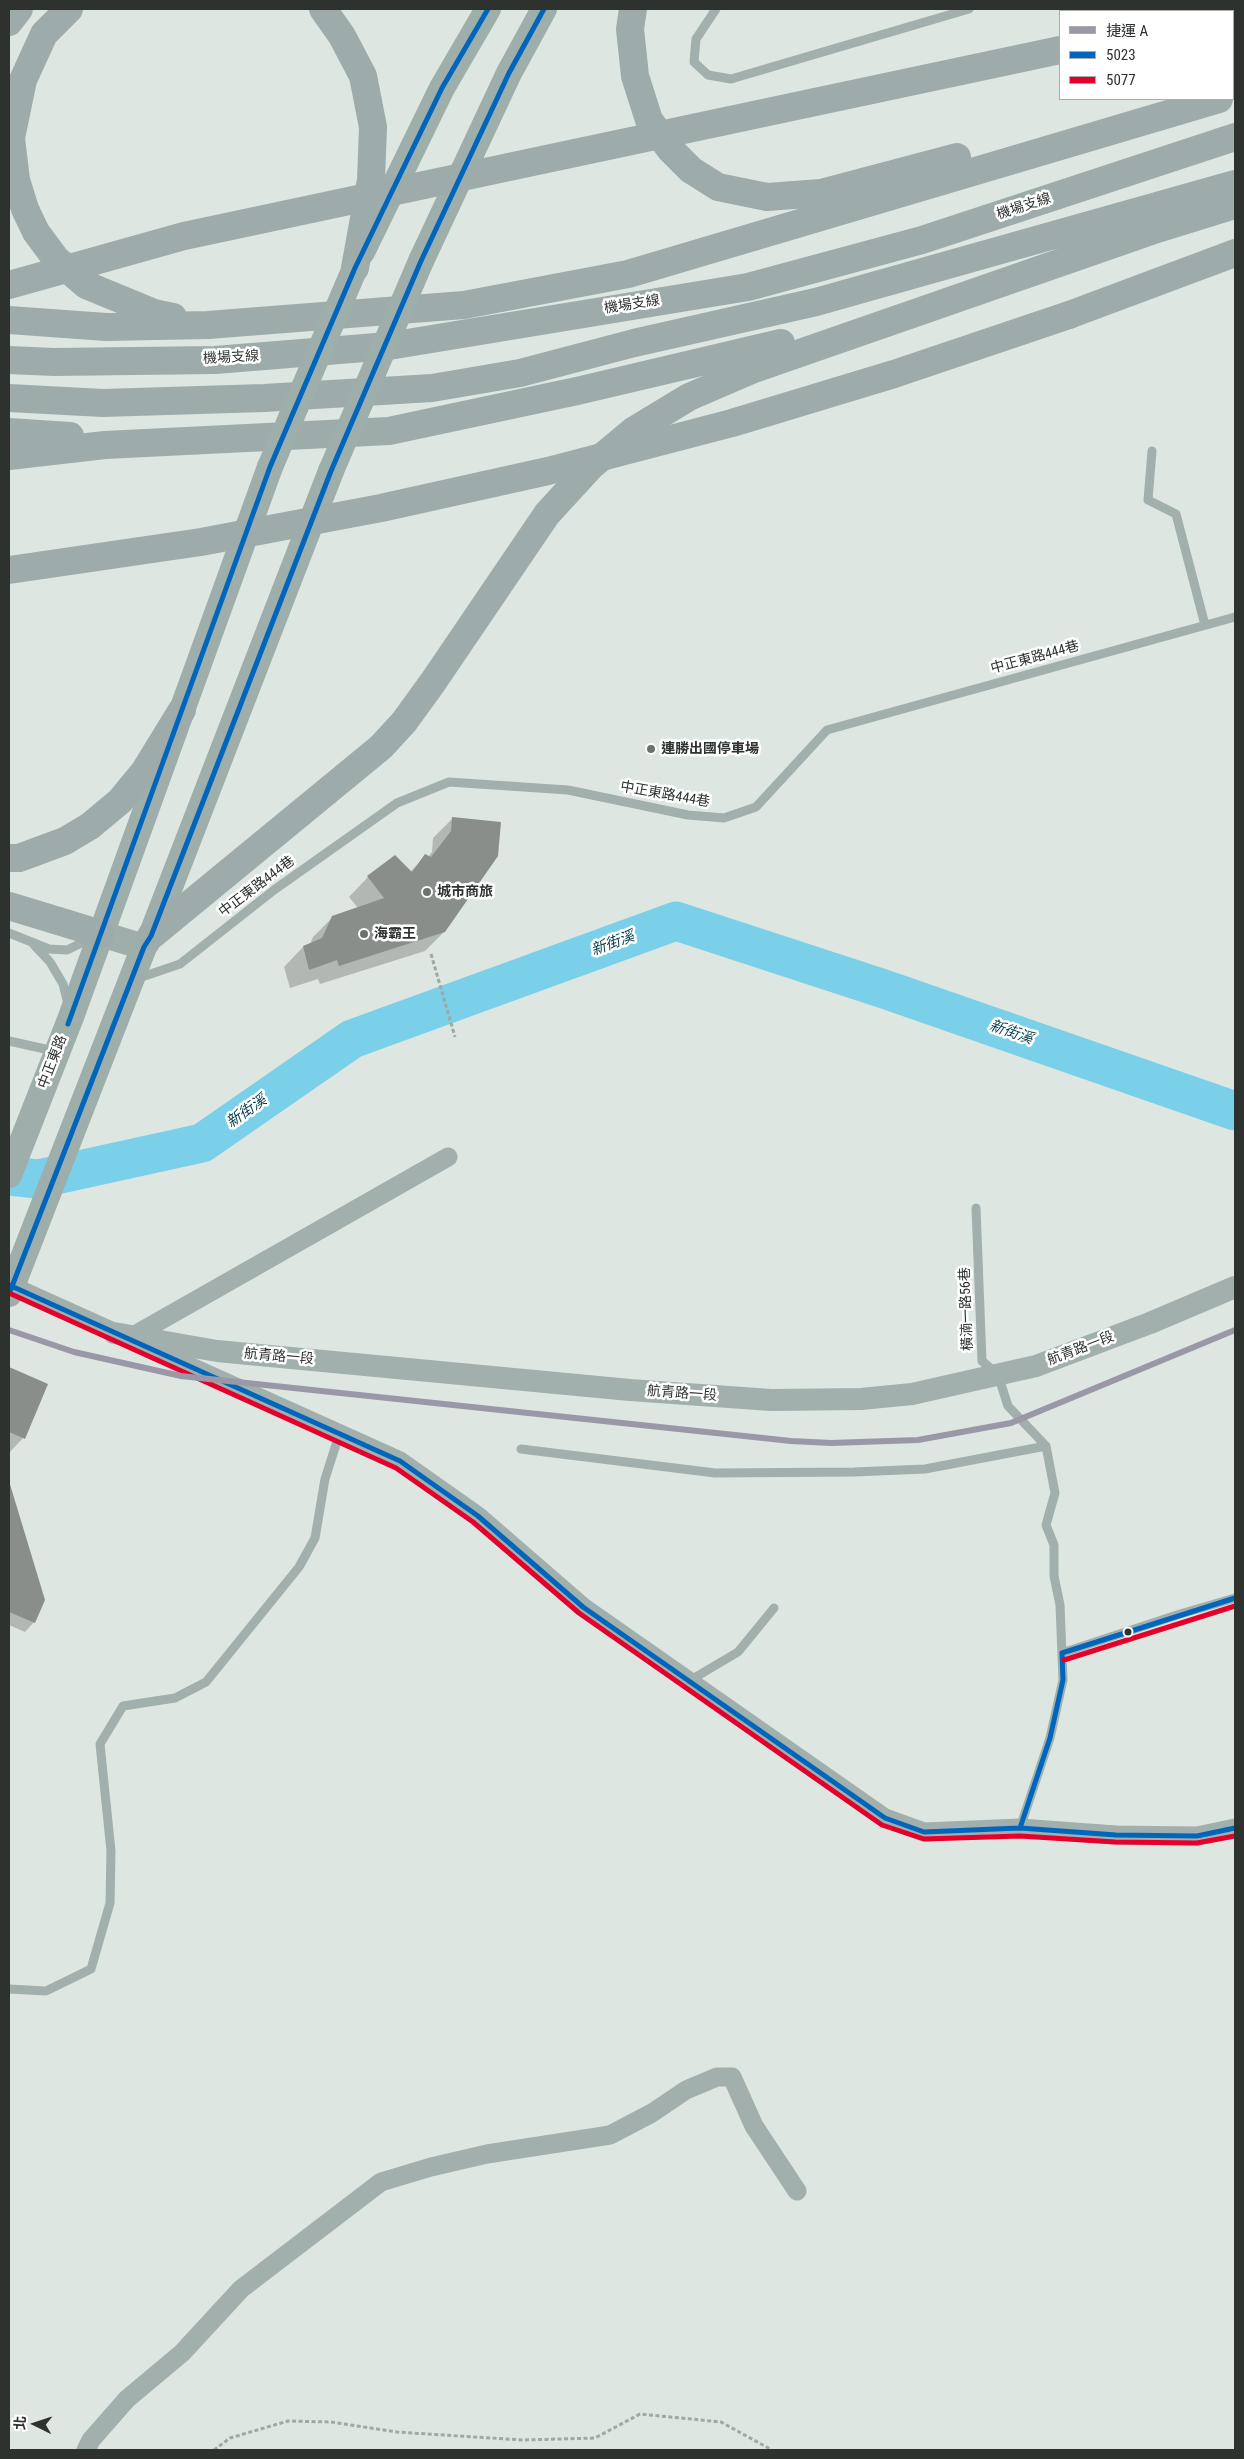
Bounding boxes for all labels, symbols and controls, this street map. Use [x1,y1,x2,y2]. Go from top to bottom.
legend [1059,10,1234,100]
text: 捷運 A [1106,22,1148,40]
text: 5023 [1106,46,1136,64]
text: 5077 [1106,71,1136,89]
street label: 機場支線 [995,190,1053,224]
street label: 機場支線 [603,292,661,318]
street label: 機場支線 [203,348,259,368]
street label: 中正東路444巷 [989,638,1081,678]
place label: 連勝出國停車場 [661,741,759,757]
marker: 連勝出國停車場 [645,743,657,755]
street label: 中正東路444巷 [619,779,711,811]
street label: 中正東路444巷 [216,853,298,921]
place label: 城市商旅 [437,884,493,900]
marker: 城市商旅 [421,886,433,898]
place label: 海霸王 [374,926,416,942]
marker: 海霸王 [358,928,370,940]
water label: 新街溪 [589,928,637,960]
water label: 新街溪 [987,1017,1035,1049]
street label: 中正東路 [35,1033,71,1091]
water label: 新街溪 [223,1092,271,1132]
street label: 橫湳一路56巷 [957,1267,977,1351]
street label: 航青路一段 [1045,1329,1117,1369]
street label: 航青路一段 [243,1346,315,1368]
street label: 航青路一段 [646,1383,718,1405]
unlabelled marker [1123,1627,1133,1637]
north arrow [10,2399,60,2449]
text: 北 [12,2415,29,2430]

